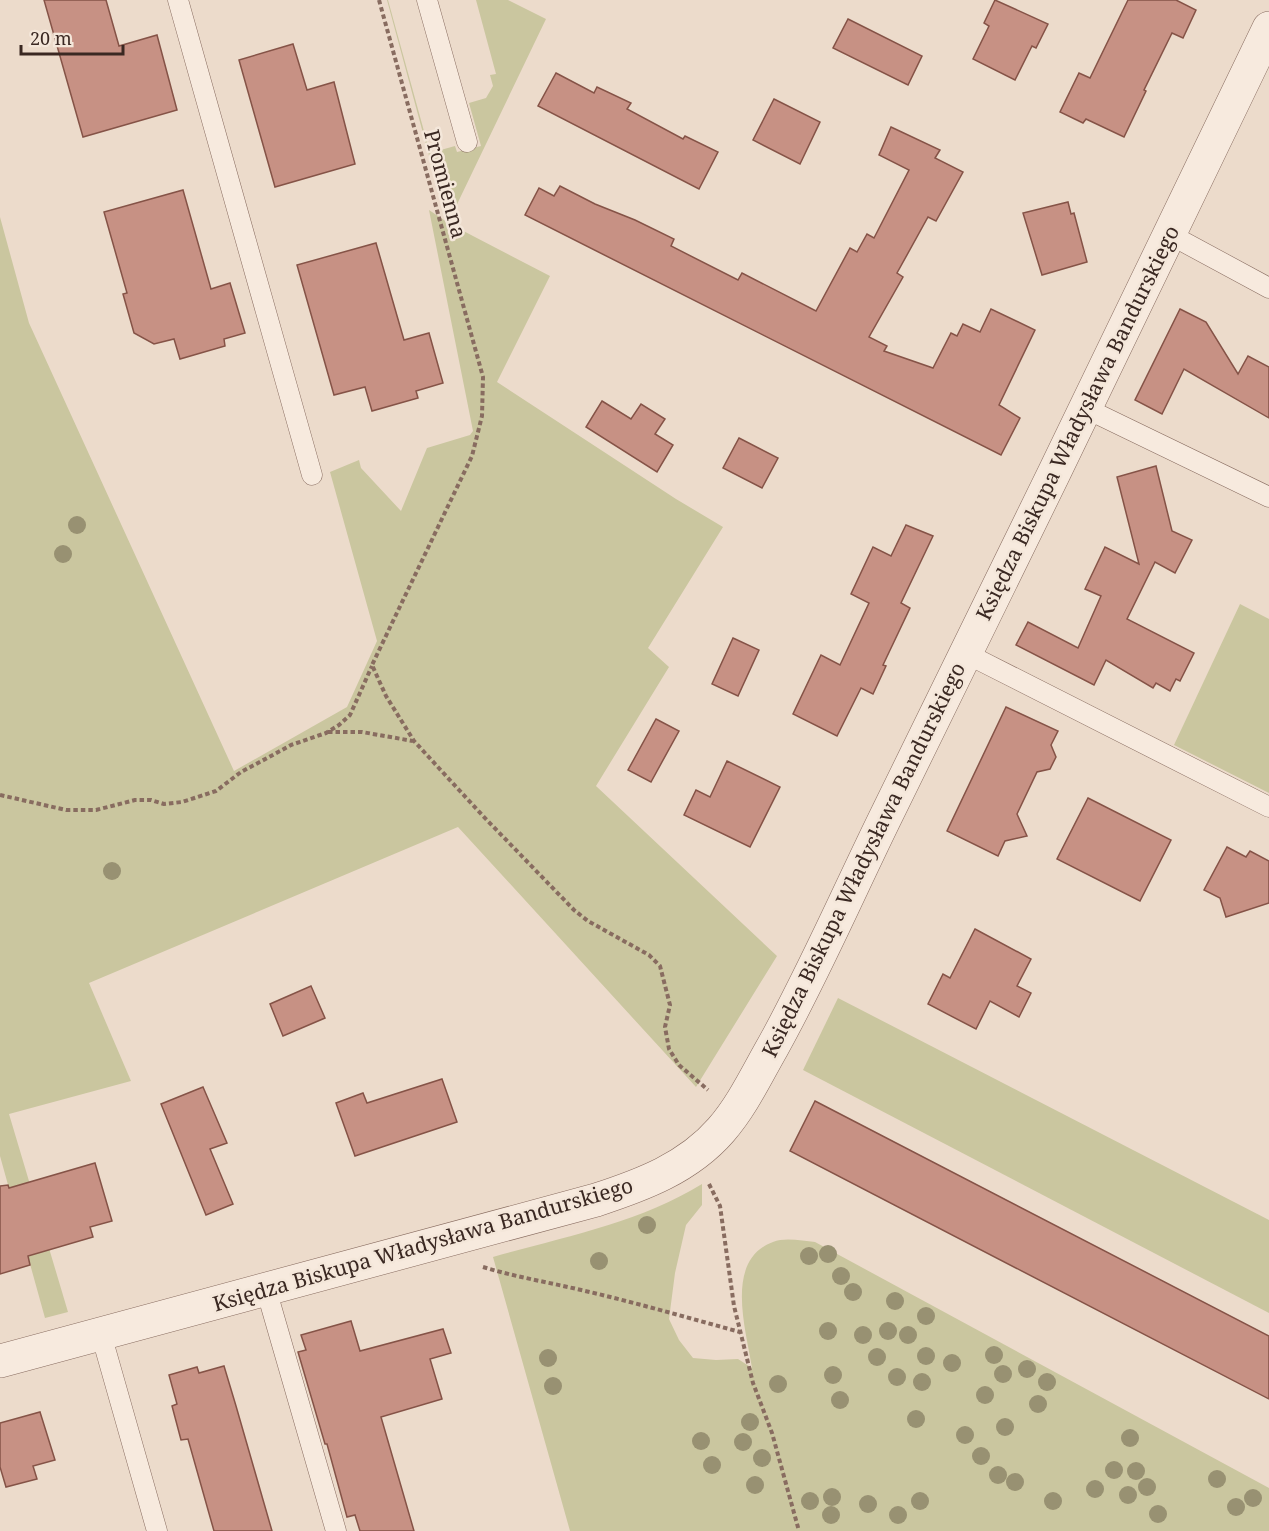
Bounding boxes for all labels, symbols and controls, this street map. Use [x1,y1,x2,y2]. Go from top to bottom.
scale bar [21,18,123,56]
text: 20 m [30,26,72,50]
street label: Promienna [418,126,474,241]
street label: Księdza Biskupa Władysława Bandurskiego [969,221,1185,625]
street label: Księdza Biskupa Władysława Bandurskiego [755,658,971,1062]
street label: Księdza Biskupa Władysława Bandurskiego [209,1170,636,1318]

